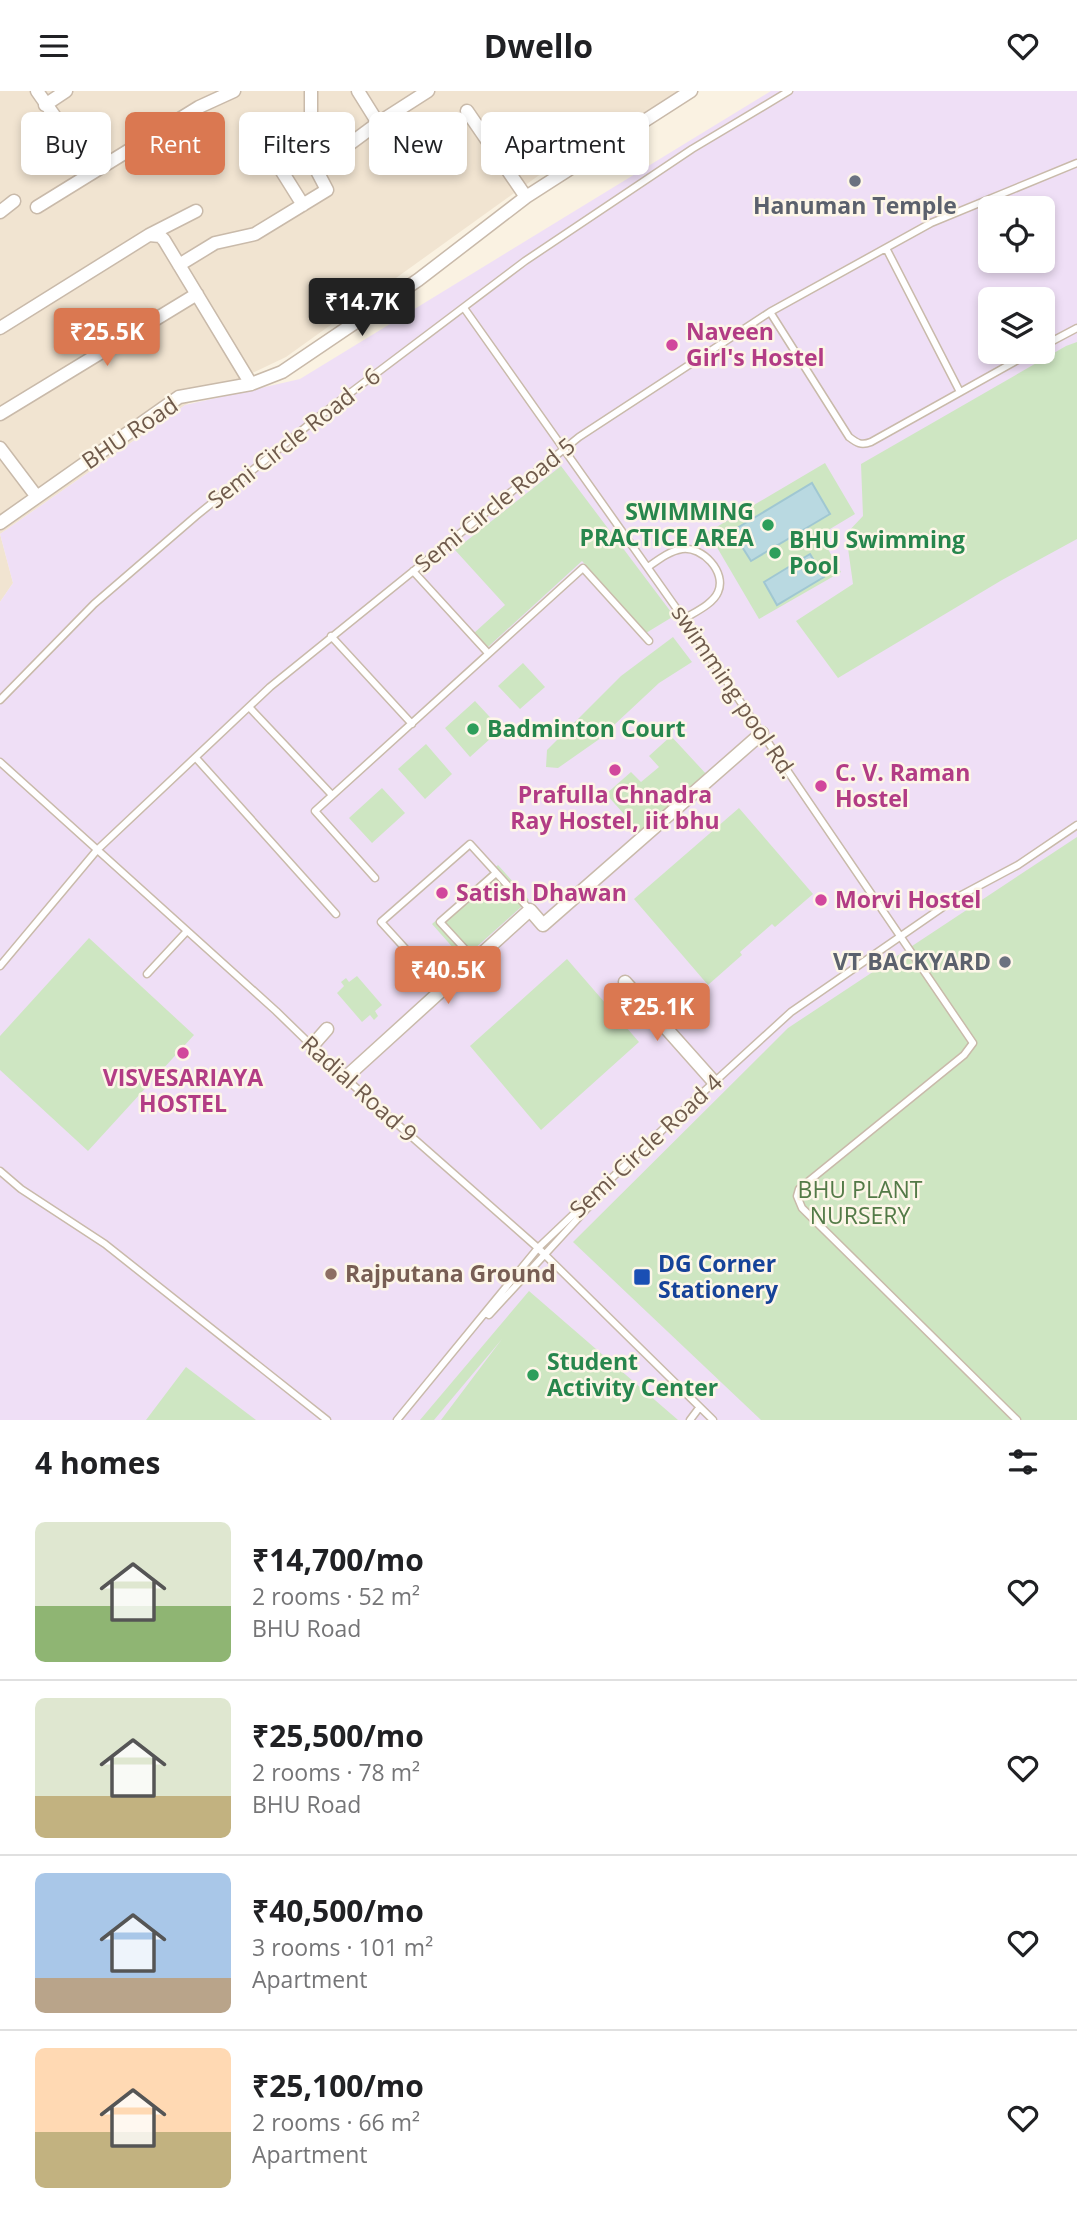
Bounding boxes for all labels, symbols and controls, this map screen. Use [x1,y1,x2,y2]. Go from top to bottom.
text: Dwello [484,24,593,67]
icon: menu [35,27,73,65]
icon: heart [1004,27,1042,65]
chip: Buy [21,112,111,175]
chip: Rent [125,112,225,175]
chip: Filters [239,112,355,175]
chip: New [369,112,467,175]
chip: Apartment [481,112,649,175]
marker: Hanuman Temple [847,173,863,189]
place label: Hanuman Temple [753,189,957,221]
map controls [978,196,1055,364]
button: locate [978,196,1055,273]
pin: ₹14.7K [305,279,419,338]
text: ₹14.7K [325,285,399,317]
button: layers [978,287,1055,364]
pin: ₹25.5K [50,309,164,368]
text: ₹25.5K [70,315,144,347]
place label: Naveen Girl's Hostel [686,315,825,373]
marker: Naveen Girl's Hostel [664,337,680,353]
street label: Semi Circle Road - 6 [200,360,387,515]
street label: BHU Road [75,388,184,476]
street label: Semi Circle Road 5 [407,429,581,579]
place label: SWIMMING PRACTICE AREA [580,495,754,553]
marker: SWIMMING PRACTICE AREA [760,517,776,533]
place label: BHU Swimming Pool [789,523,965,581]
marker: BHU Swimming Pool [767,545,783,561]
street label: swimming pool Rd. [665,598,805,785]
place label: Badminton Court [487,712,685,744]
marker: Badminton Court [465,721,481,737]
place label: C. V. Raman Hostel [835,756,970,814]
marker: Prafulla Chnadra Ray Hostel, iit bhu [607,762,623,778]
place label: Prafulla Chnadra Ray Hostel, iit bhu [510,778,720,836]
marker: C. V. Raman Hostel [813,778,829,794]
place label: Satish Dhawan [456,876,627,908]
place label: Morvi Hostel [835,883,981,915]
marker: Satish Dhawan [434,885,450,901]
marker: Morvi Hostel [813,892,829,908]
place label: VT BACKYARD [833,945,991,977]
pin: ₹40.5K [391,947,505,1006]
text: ₹40.5K [411,953,485,985]
marker: VT BACKYARD [997,954,1013,970]
pin: ₹25.1K [600,983,714,1043]
text: ₹25.1K [620,990,694,1022]
street label: Radial Road 9 [295,1028,424,1149]
marker: VISVESARIAYA HOSTEL [175,1045,191,1061]
place label: VISVESARIAYA HOSTEL [103,1061,263,1119]
street label: Semi Circle Road 4 [562,1066,729,1224]
park label: BHU PLANT NURSERY [798,1173,923,1231]
place label: DG Corner Stationery [658,1247,779,1305]
place label: Rajputana Ground [345,1257,556,1289]
marker: Rajputana Ground [323,1266,339,1282]
marker: DG Corner Stationery [632,1267,652,1287]
place label: Student Activity Center [547,1345,718,1403]
marker: Student Activity Center [525,1367,541,1383]
text: 4 homes [35,1442,160,1483]
icon: filters [1004,1443,1042,1481]
text: ₹14,700/mo [252,1539,424,1580]
icon: home [91,1550,175,1634]
icon: heart [1004,1573,1042,1611]
text: 2 rooms · 52 m² [252,1580,420,1612]
text: BHU Road [252,1612,361,1644]
text: ₹25,500/mo [252,1715,424,1756]
icon: home [91,1726,175,1810]
icon: heart [1004,1749,1042,1787]
text: 2 rooms · 78 m² [252,1756,420,1788]
text: BHU Road [252,1788,361,1820]
text: ₹40,500/mo [252,1890,424,1931]
icon: home [91,1901,175,1985]
icon: heart [1004,1924,1042,1962]
text: 3 rooms · 101 m² [252,1931,433,1963]
text: Apartment [252,1963,368,1995]
text: ₹25,100/mo [252,2065,424,2106]
icon: home [91,2076,175,2160]
icon: heart [1004,2099,1042,2137]
text: 2 rooms · 66 m² [252,2106,420,2138]
text: Apartment [252,2138,368,2170]

